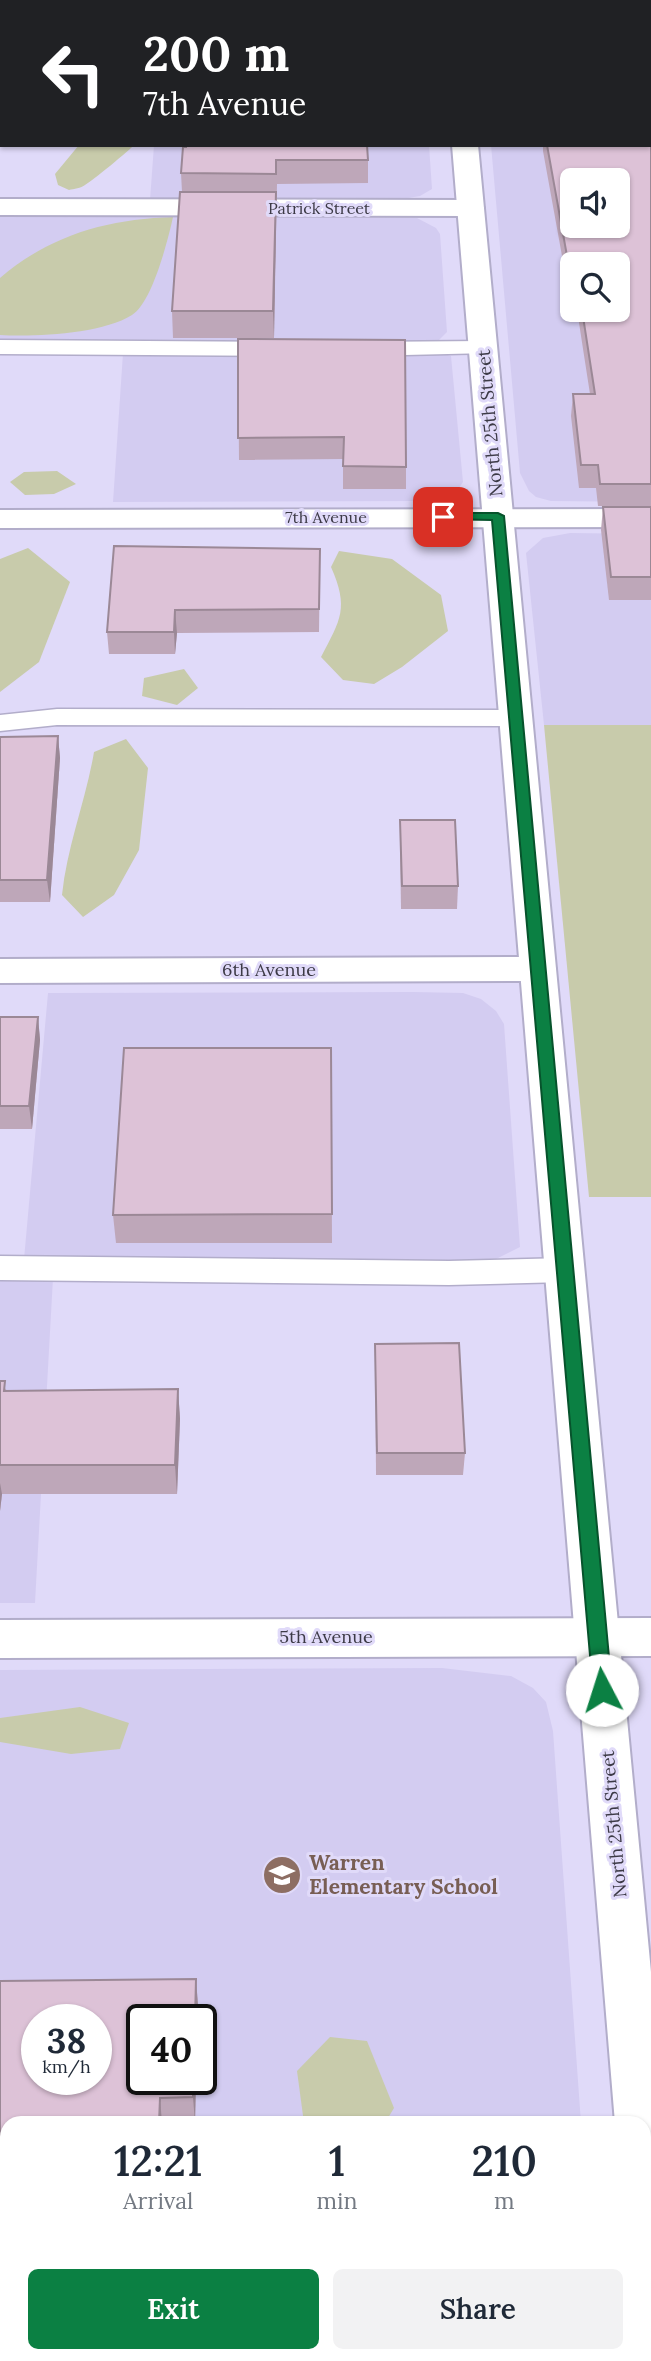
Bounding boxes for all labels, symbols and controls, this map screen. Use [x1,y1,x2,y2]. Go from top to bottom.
text: 200 m [143,22,289,84]
icon: left [28,28,119,119]
text: 7th Avenue [143,83,306,124]
map controls [560,168,630,322]
button: sound [560,168,630,238]
street label: Patrick Street [268,198,371,218]
button: search [560,252,630,322]
street label: North 25th Street [472,349,507,497]
pin [413,487,473,547]
icon: arrive [424,498,462,536]
street label: 7th Avenue [285,507,367,527]
street label: 6th Avenue [222,958,316,981]
street label: 5th Avenue [279,1625,373,1648]
position arrow [565,1653,639,1727]
street label: North 25th Street [596,1750,631,1898]
place label: Warren Elementary School [309,1849,498,1900]
school or university icon: Warren Elementary School [261,1854,303,1896]
speed limit sign: 40 [126,2004,217,2095]
text: 38 [47,2018,86,2063]
text: km/h [42,2055,91,2078]
text: 12:21 [114,2134,202,2188]
text: 1 [329,2134,345,2188]
text: 210 [471,2134,537,2188]
text: Arrival [123,2186,193,2215]
text: min [316,2186,357,2215]
text: m [494,2186,514,2215]
button: Exit [28,2269,319,2349]
button: Share [333,2269,623,2349]

